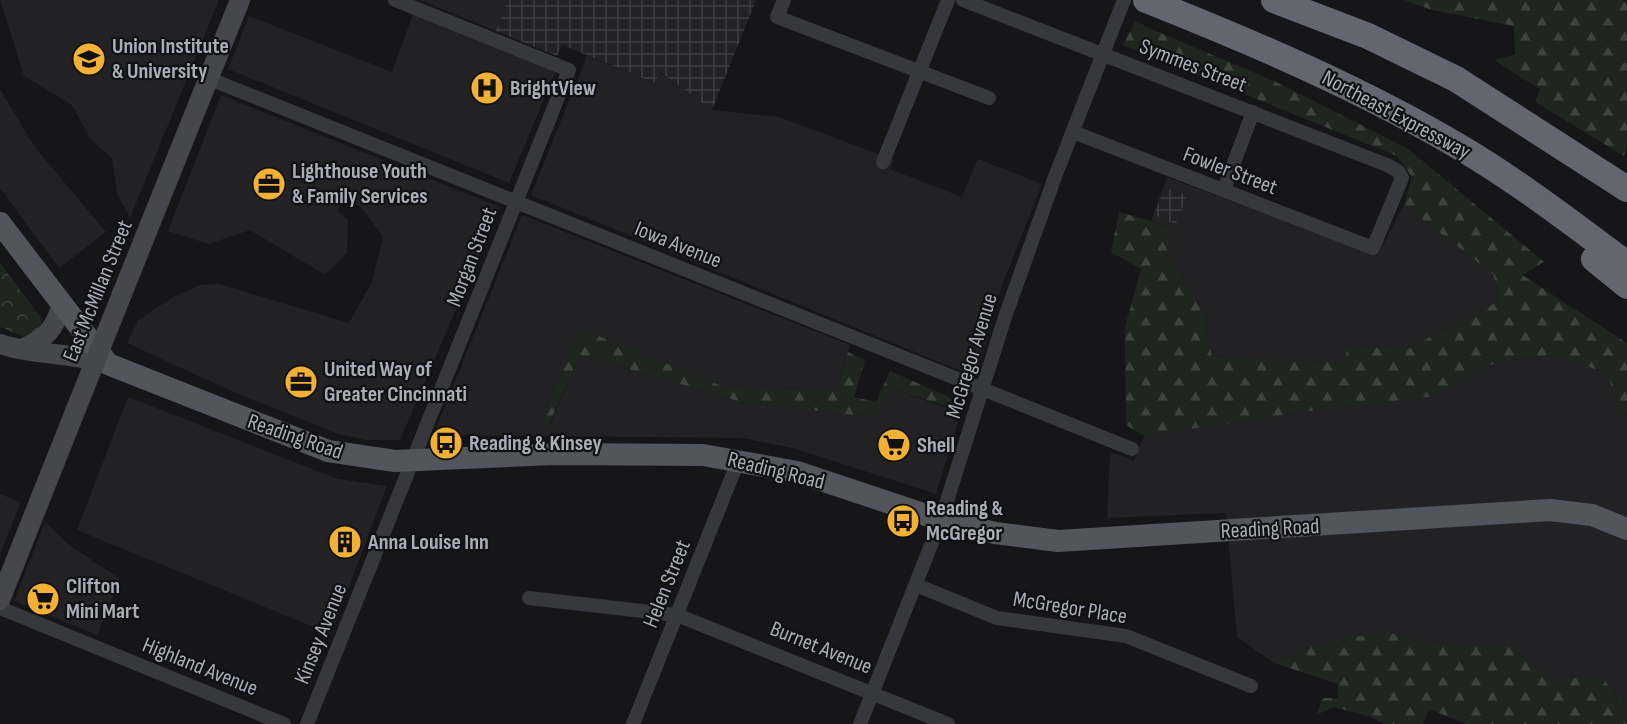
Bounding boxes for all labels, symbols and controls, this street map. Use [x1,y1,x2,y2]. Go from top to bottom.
place label: Union Institute & University [112,33,229,85]
street label: Symmes Street [1136,33,1251,99]
school or university icon: Union Institute & University [71,41,107,77]
street label: Northeast Expressway [1317,65,1475,166]
hospital icon: BrightView [469,70,505,106]
place label: BrightView [510,75,596,102]
street label: Fowler Street [1179,141,1281,201]
place label: Lighthouse Youth & Family Services [292,158,428,210]
office icon: Lighthouse Youth & Family Services [251,166,287,202]
street label: Morgan Street [441,203,503,310]
street label: Iowa Avenue [631,215,725,275]
street label: East McMillan Street [57,216,139,366]
street label: McGregor Avenue [940,290,1004,422]
place label: United Way of Greater Cincinnati [324,356,467,408]
office icon: United Way of Greater Cincinnati [283,364,319,400]
street label: Reading Road [244,408,346,466]
bus stop icon: Reading & Kinsey [428,425,464,461]
supermarket icon: Shell [876,427,912,463]
place label: Reading & Kinsey [469,430,602,457]
place label: Shell [917,432,955,459]
street label: Reading Road [725,446,827,496]
place label: Reading & McGregor [926,495,1003,547]
bus stop icon: Reading & McGregor [885,503,921,539]
street label: Reading Road [1220,513,1320,545]
building icon: Anna Louise Inn [327,524,363,560]
place label: Anna Louise Inn [367,529,489,556]
street label: Helen Street [637,536,697,632]
place label: Clifton Mini Mart [66,573,139,625]
street label: Kinsey Avenue [289,580,353,688]
supermarket icon: Clifton Mini Mart [25,581,61,617]
street label: McGregor Place [1011,586,1129,630]
street label: Burnet Avenue [766,615,876,681]
street label: Highland Avenue [138,632,262,702]

